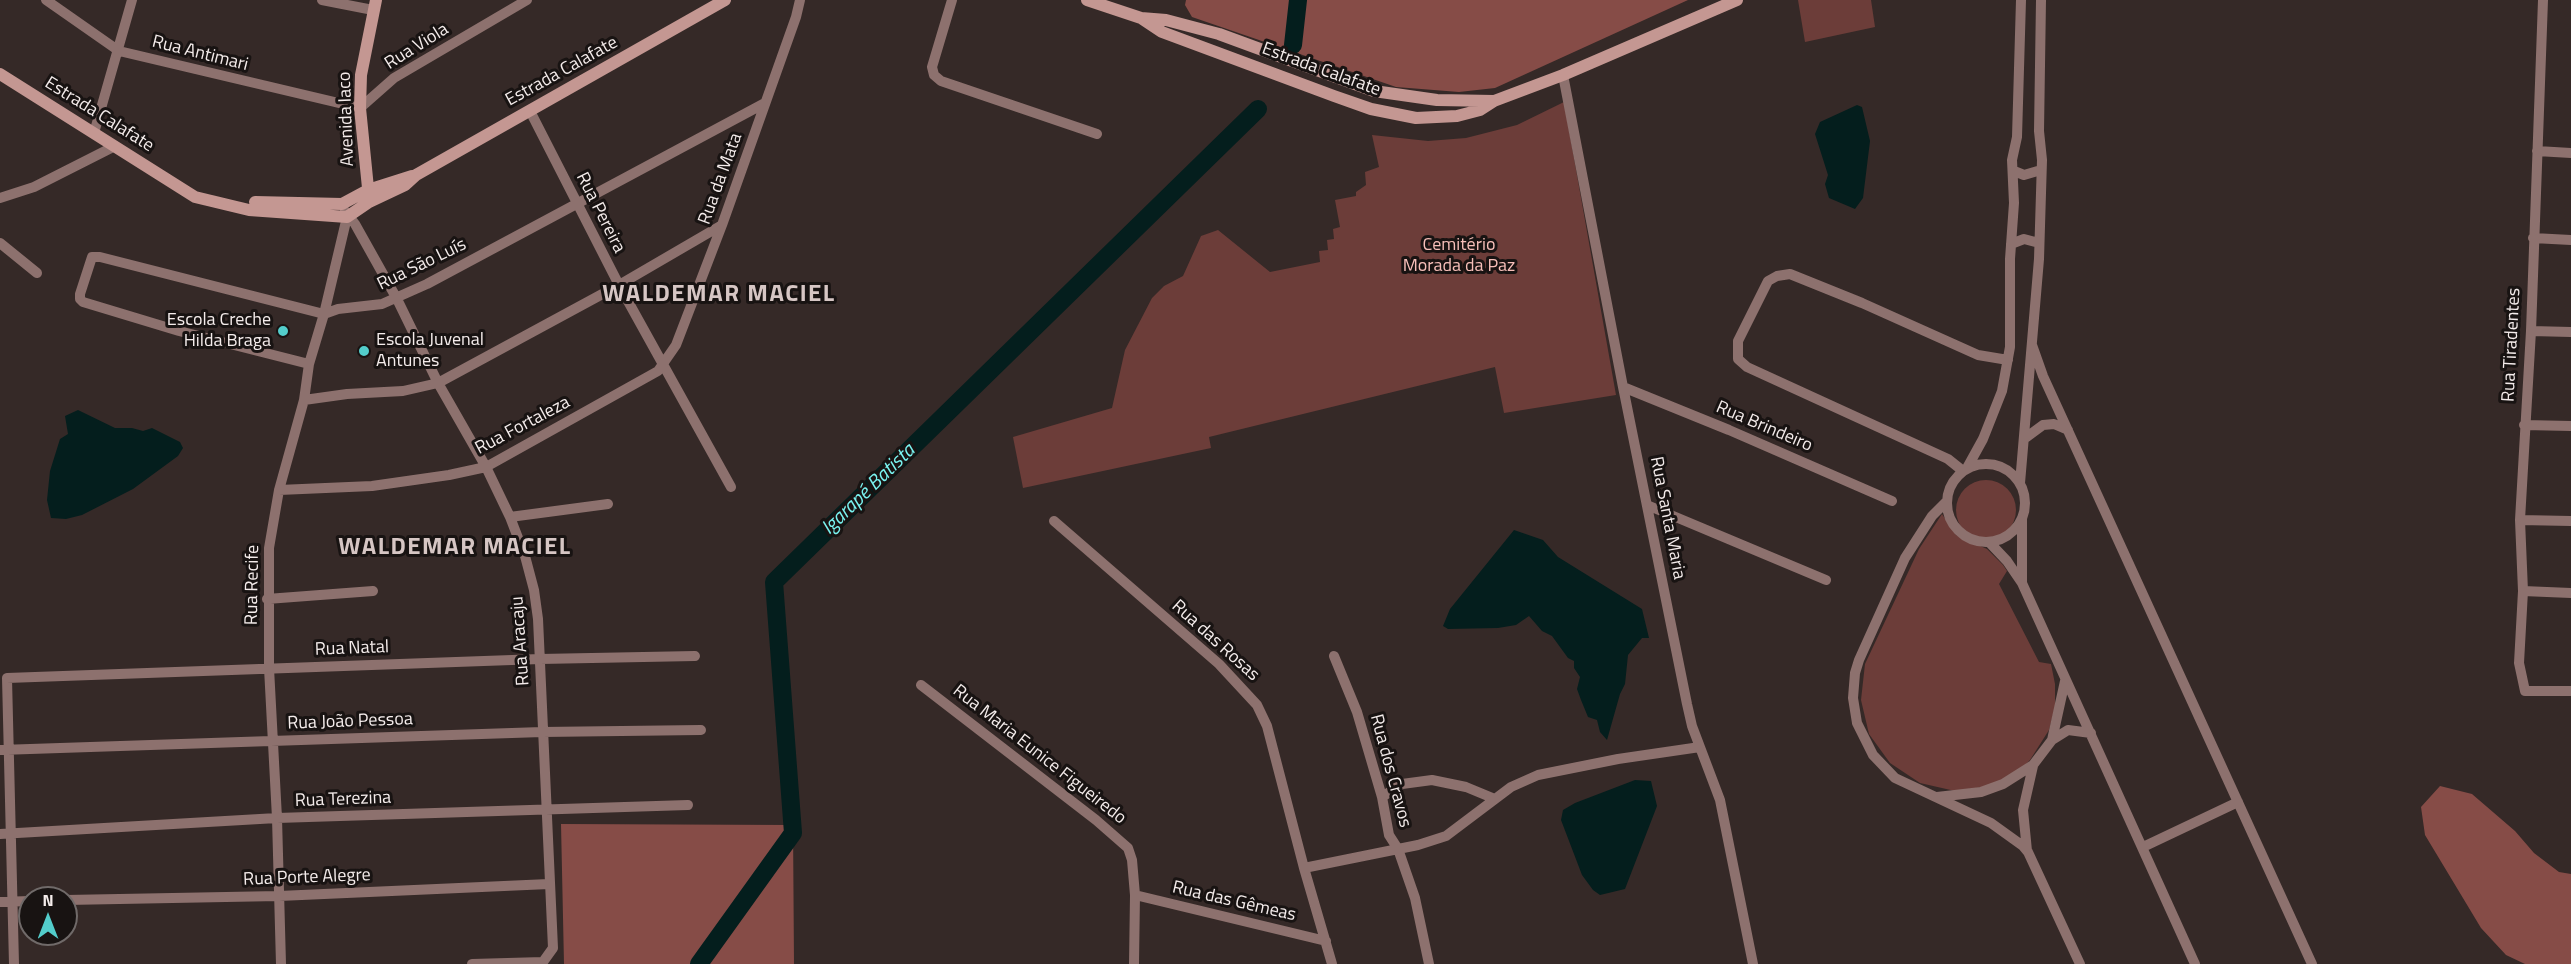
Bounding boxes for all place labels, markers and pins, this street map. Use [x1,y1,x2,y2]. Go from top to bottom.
place label: Escola Creche Hilda Braga [167,310,271,352]
marker: Escola Creche Hilda Braga [276,324,290,338]
place label: Escola Juvenal Antunes [376,330,484,372]
marker: Escola Juvenal Antunes [357,344,371,358]

